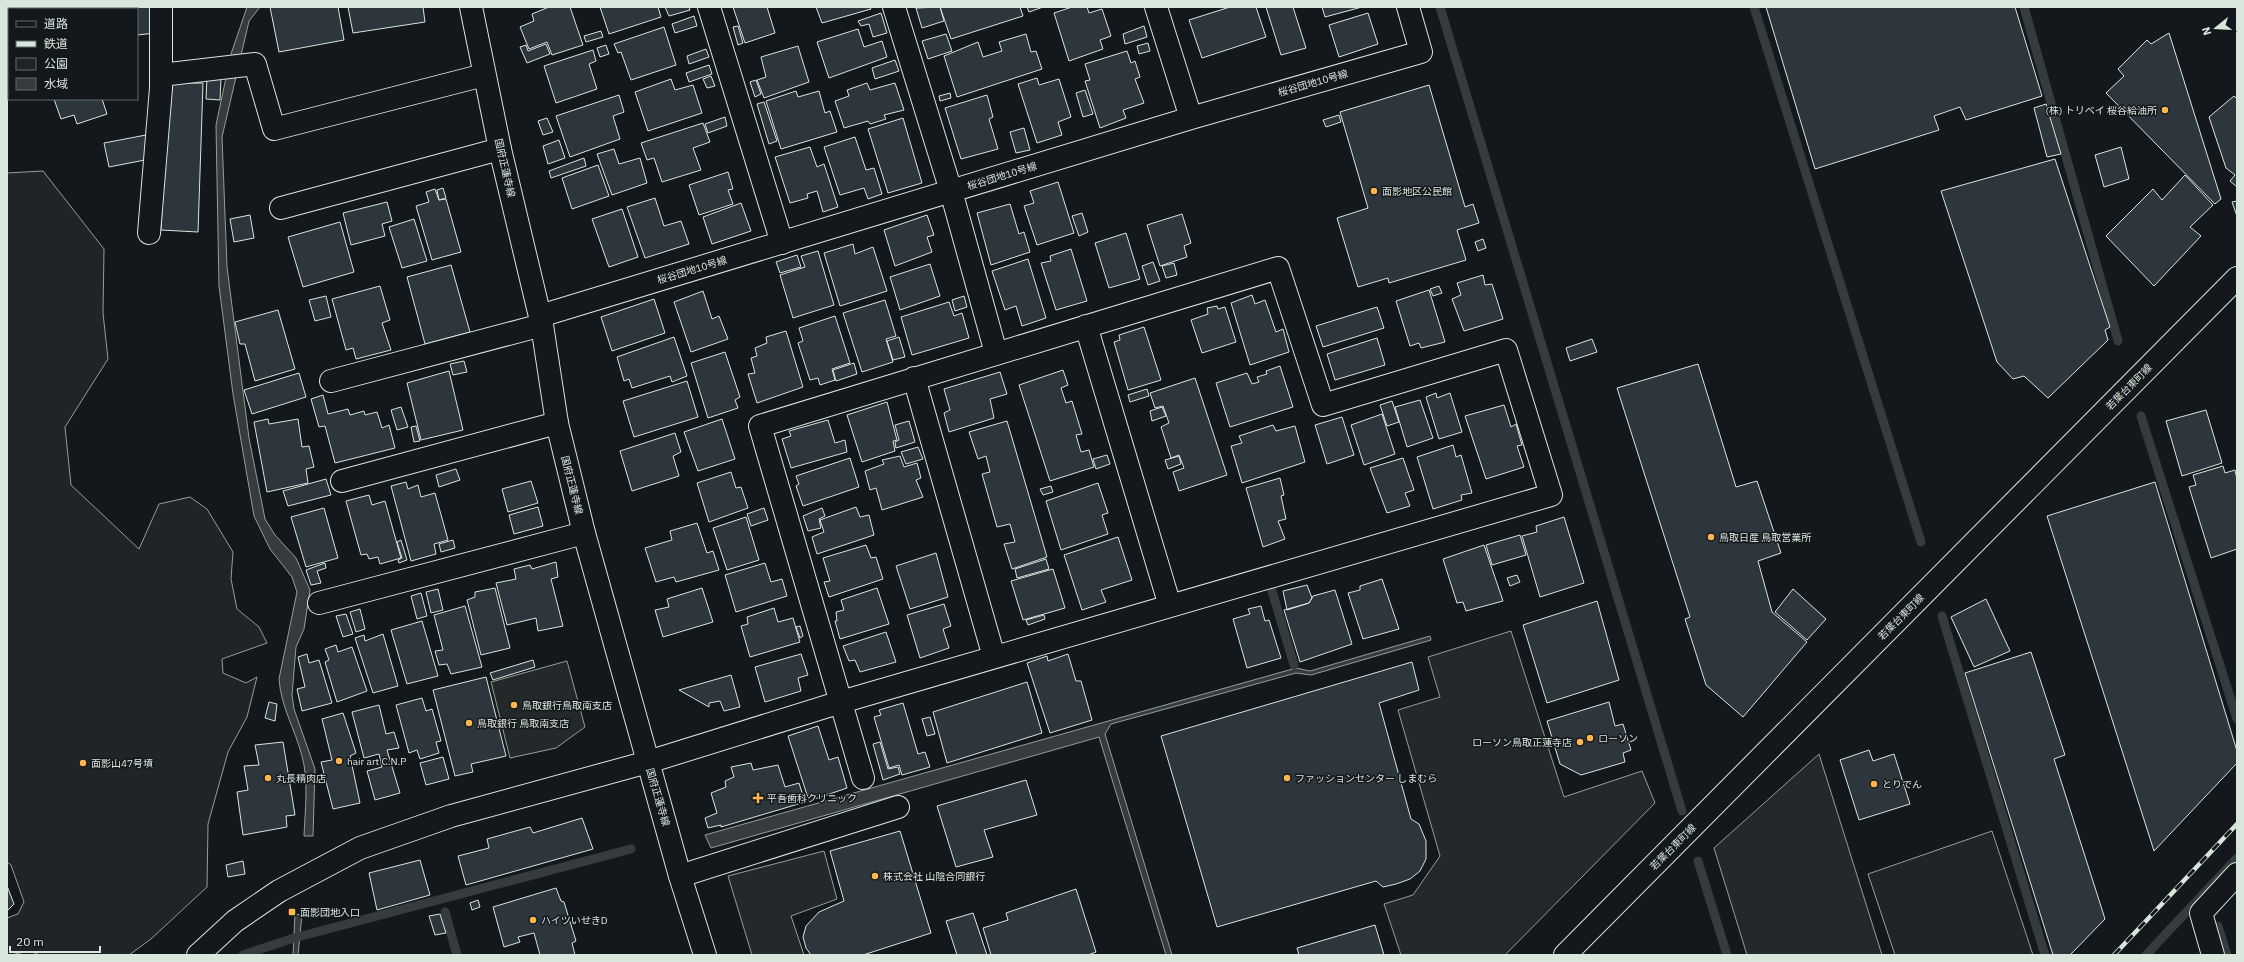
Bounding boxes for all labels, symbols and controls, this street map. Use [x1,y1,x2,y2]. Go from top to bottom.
legend [8,8,138,100]
north arrow [2196,8,2236,48]
text: 道路 [44,16,68,31]
text: N [2199,25,2214,37]
text: 鉄道 [44,36,68,51]
text: 公園 [44,56,68,71]
street label: 桜谷団地10号線 [1277,67,1349,99]
text: 水域 [44,76,68,91]
place label: (株) トリベイ 桜谷給油所 [2046,104,2157,117]
marker: (株) トリベイ 桜谷給油所 [2160,105,2170,115]
street label: 国府正蓮寺線 [492,137,518,199]
street label: 桜谷団地10号線 [966,159,1038,193]
place label: 面影地区公民館 [1382,185,1452,198]
marker: 面影地区公民館 [1369,186,1379,196]
street label: 桜谷団地10号線 [656,253,728,287]
street label: 若葉台東町線 [2103,361,2155,413]
street label: 国府正蓮寺線 [558,454,586,516]
place label: 鳥取日産 鳥取営業所 [1719,531,1811,544]
marker: 鳥取日産 鳥取営業所 [1706,532,1716,542]
street label: 若葉台東町線 [1875,591,1927,643]
place label: 鳥取銀行鳥取南支店 [522,699,612,712]
marker: 鳥取銀行鳥取南支店 [509,700,519,710]
place label: 鳥取銀行 鳥取南支店 [477,717,569,730]
marker: 鳥取銀行 鳥取南支店 [464,718,474,728]
place label: ローソン [1598,732,1638,745]
marker: ローソン [1585,733,1595,743]
place label: ローソン鳥取正蓮寺店 [1472,736,1572,749]
marker: ローソン鳥取正蓮寺店 [1575,737,1585,747]
place label: hair art C.N.P [347,755,406,768]
marker: hair art C.N.P [334,756,344,766]
place label: 面影山47号墳 [91,757,153,770]
marker: 面影山47号墳 [78,758,88,768]
street label: 国府正蓮寺線 [643,766,673,828]
place label: 丸長精肉店 [276,772,326,785]
place label: ファッションセンター しまむら [1295,772,1437,785]
marker: 丸長精肉店 [263,773,273,783]
marker: ファッションセンター しまむら [1282,773,1292,783]
place label: とりでん [1882,778,1922,791]
marker: とりでん [1869,779,1879,789]
marker: 平吾歯科クリニック [752,792,764,804]
place label: 平吾歯科クリニック [767,792,857,805]
street label: 若葉台東町線 [1647,821,1699,873]
place label: 株式会社 山陰合同銀行 [883,870,985,883]
marker: 株式会社 山陰合同銀行 [870,871,880,881]
place label: 面影団地入口 [300,906,360,919]
marker: 面影団地入口 [287,907,297,917]
place label: ハイツいせきD [541,914,608,927]
marker: ハイツいせきD [528,915,538,925]
scale bar [10,928,100,954]
text: 20 m [16,934,44,949]

